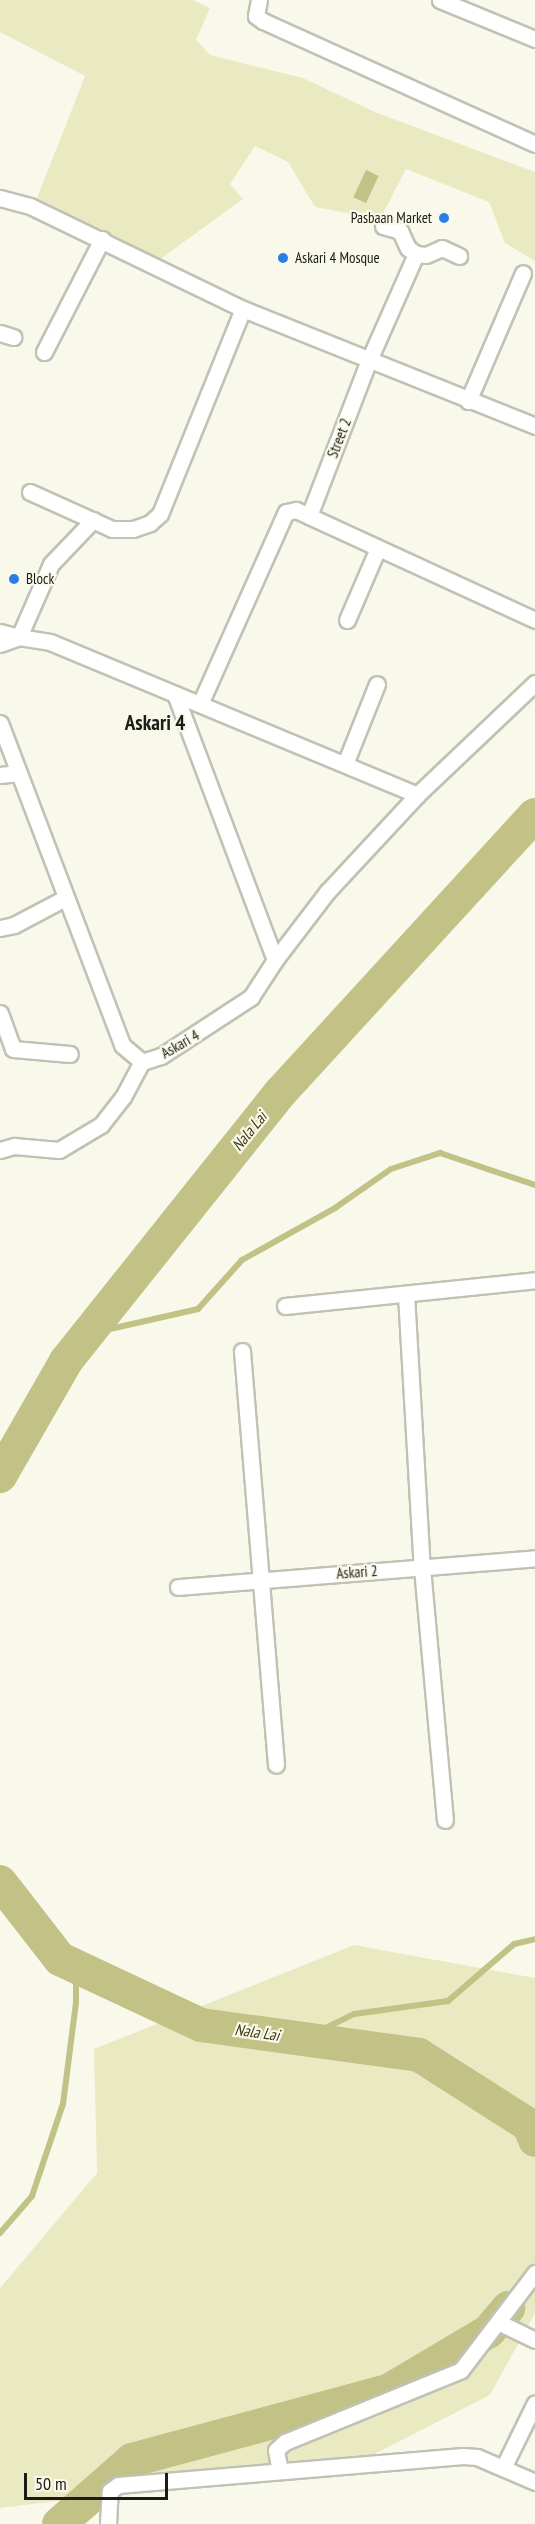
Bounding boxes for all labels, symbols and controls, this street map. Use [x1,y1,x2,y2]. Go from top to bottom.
place label: Pasbaan Market [351,209,432,227]
marker: Pasbaan Market [437,211,451,225]
place label: Askari 4 Mosque [295,249,380,267]
marker: Askari 4 Mosque [276,251,290,265]
street label: Street 2 [323,416,355,460]
place label: Block [26,570,54,588]
marker: Block [7,572,21,586]
district label: Askari 4 [125,710,185,736]
street label: Askari 4 [158,1026,202,1062]
water label: Nala Lai [227,1108,271,1154]
street label: Askari 2 [336,1562,378,1582]
water label: Nala Lai [233,2019,281,2045]
scale bar [27,2461,171,2499]
text: 50 m [35,2472,67,2495]

